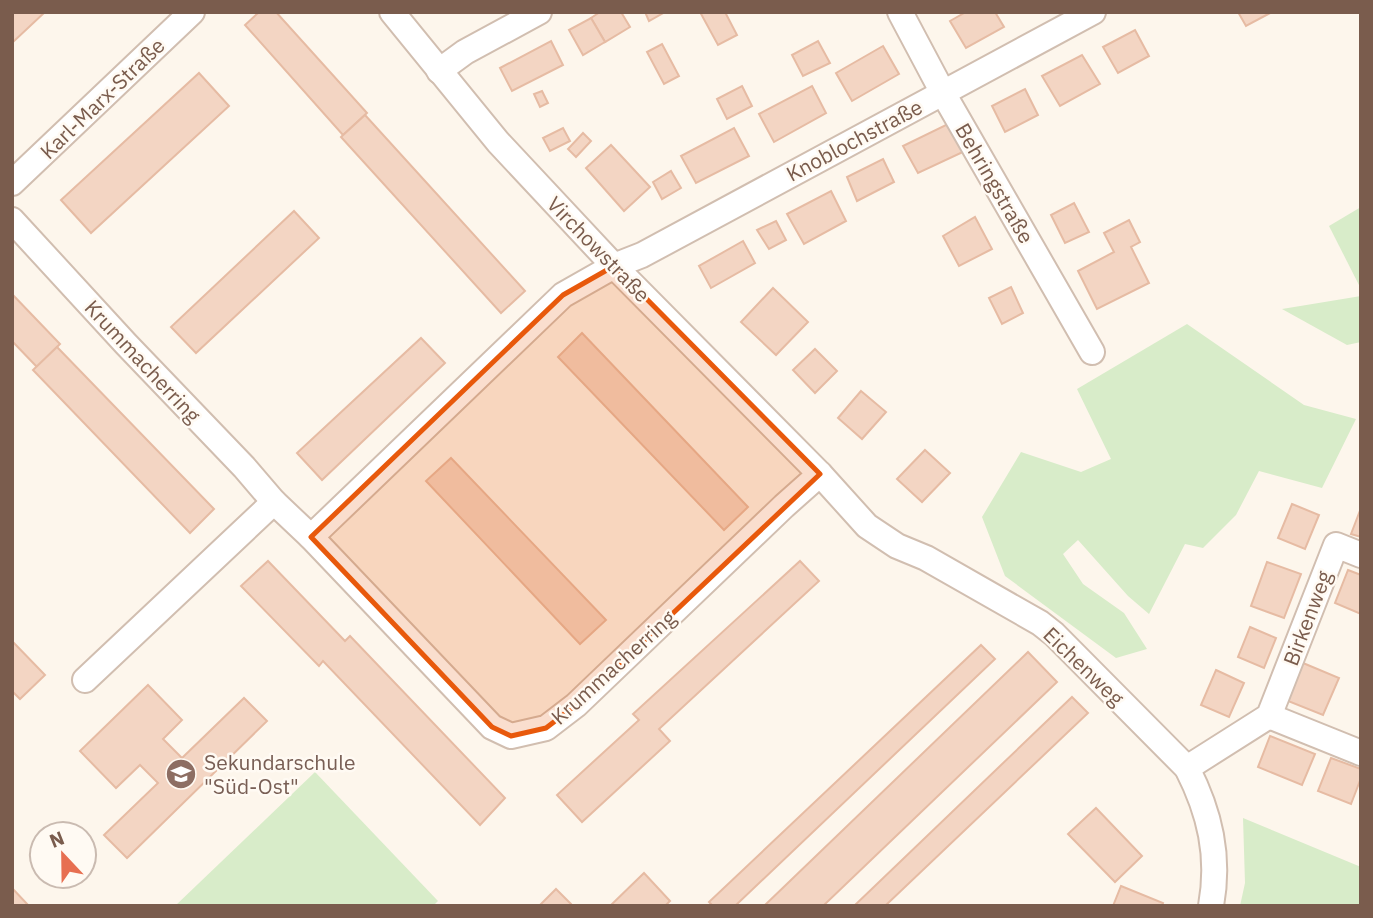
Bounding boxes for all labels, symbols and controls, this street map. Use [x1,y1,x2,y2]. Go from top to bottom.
street label: Karl-Marx-Straße [34,31,170,165]
street label: Knoblochstraße [781,92,927,188]
street label: Behringstraße [949,118,1041,248]
street label: Virchowstraße [541,190,657,308]
street label: Krummacherring [79,294,207,428]
street label: Birkenweg [1276,567,1338,669]
street label: Krummacherring [545,604,681,730]
street label: Eichenweg [1038,621,1130,711]
place label: Sekundarschule "Süd-Ost" [204,748,355,800]
school or university icon: Sekundarschule "Süd-Ost" [164,757,198,791]
north arrow [28,820,98,890]
text: N [46,826,68,853]

